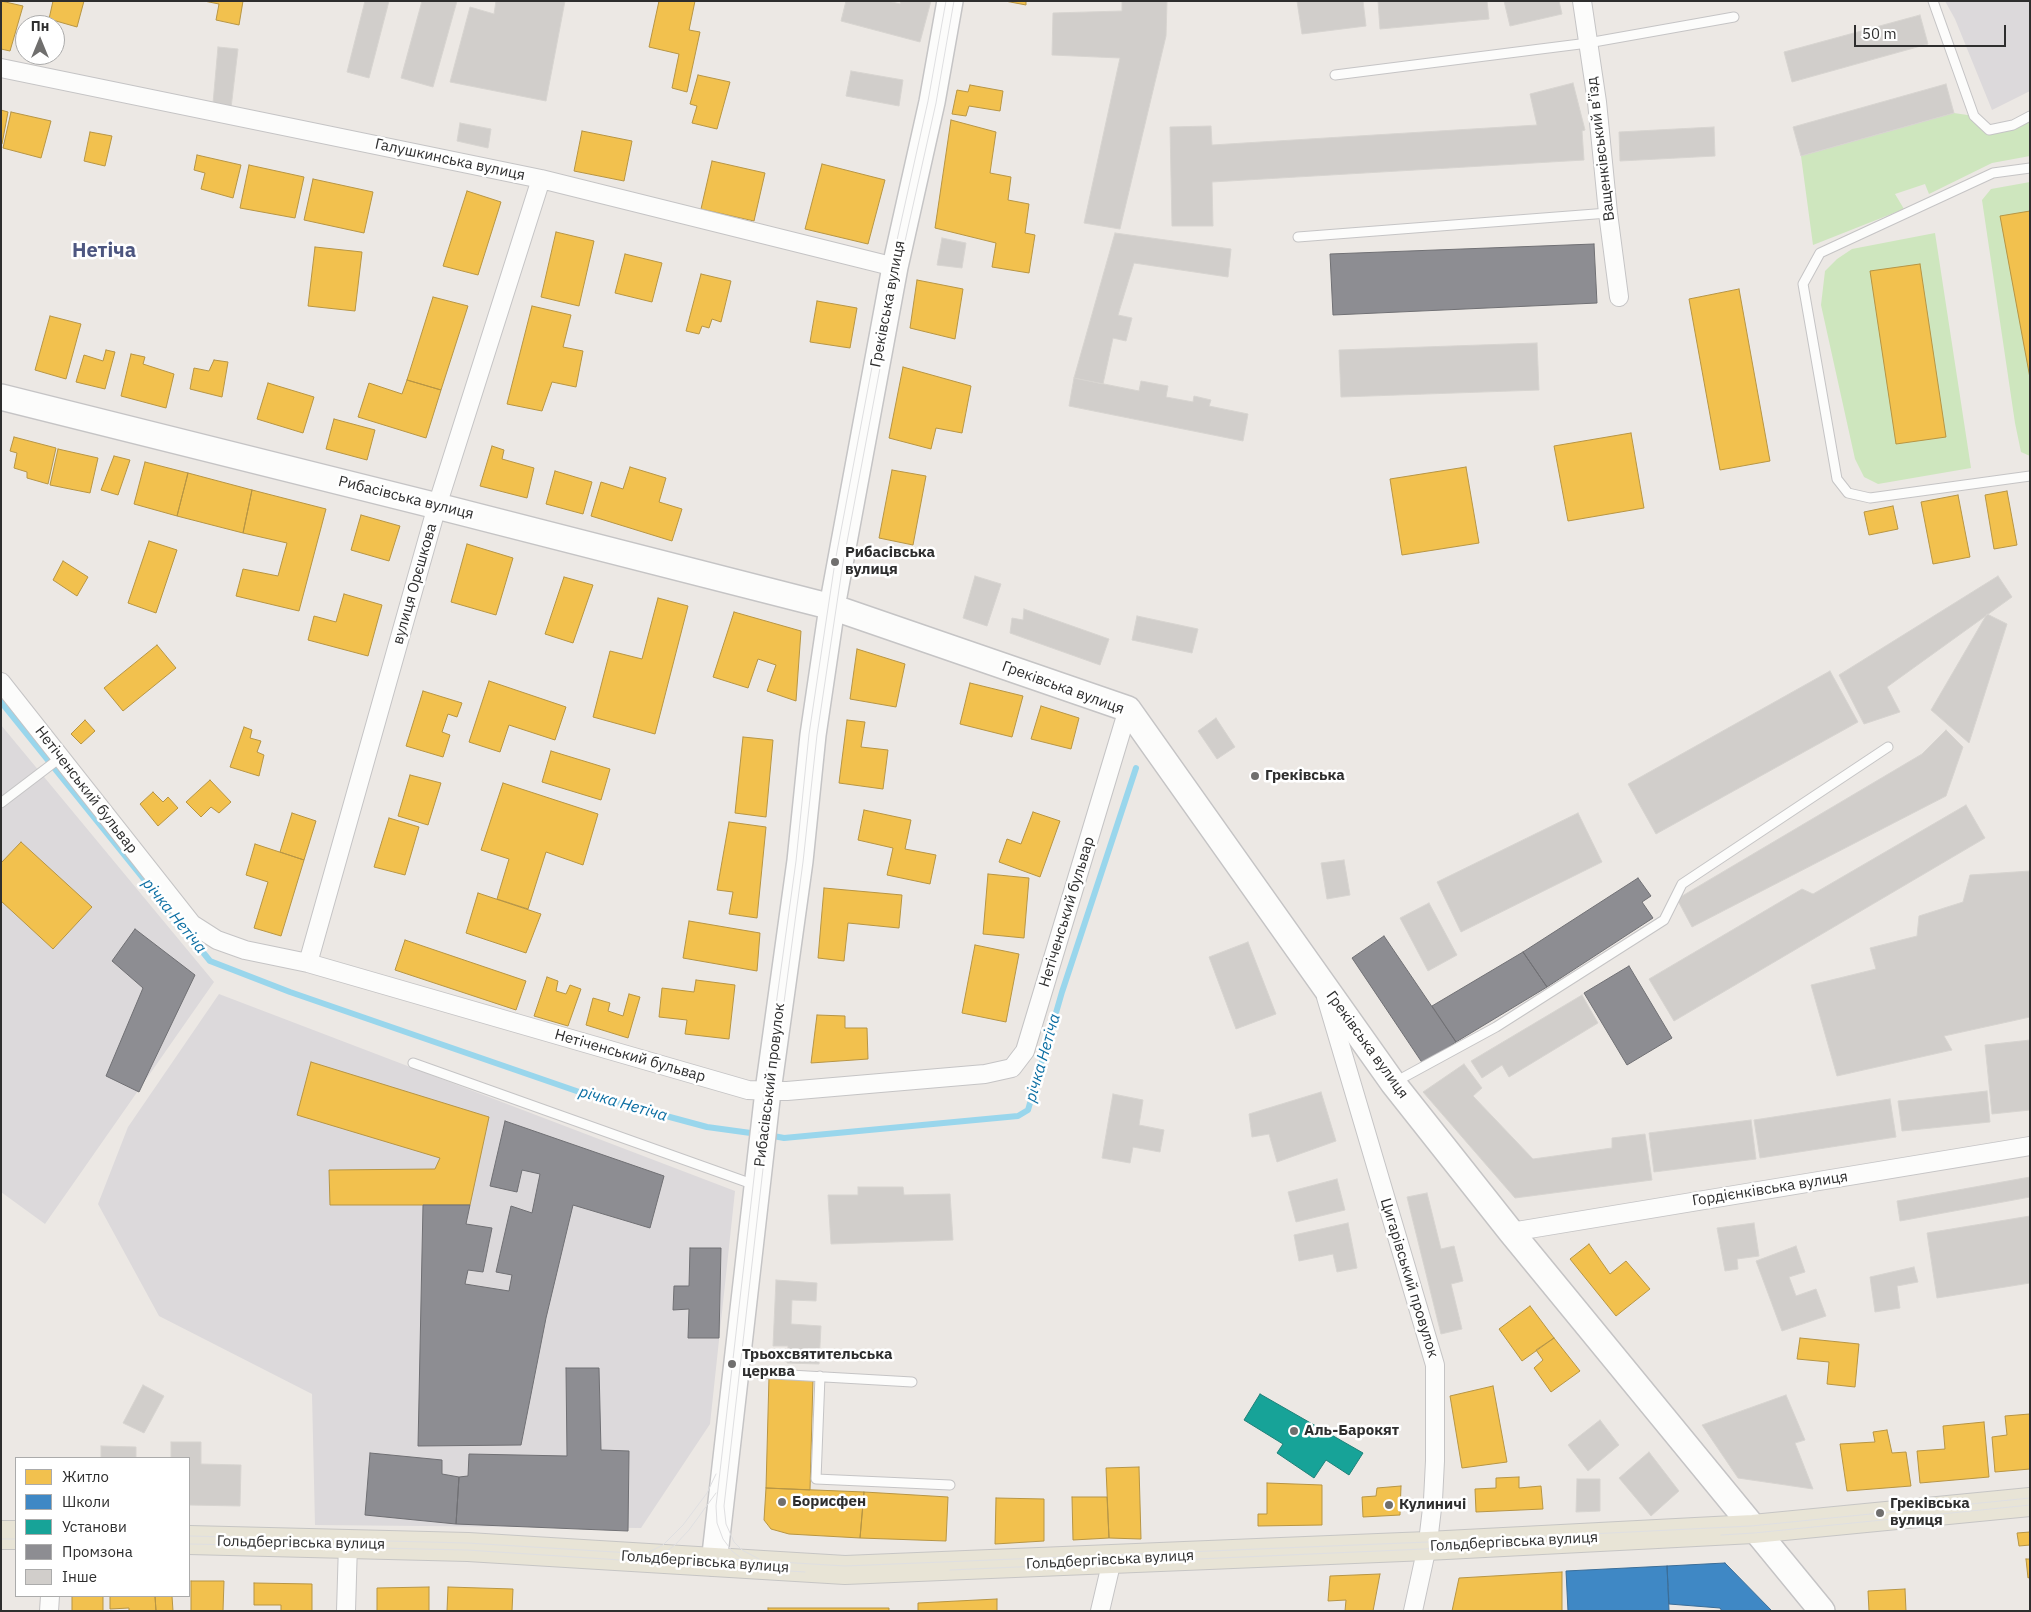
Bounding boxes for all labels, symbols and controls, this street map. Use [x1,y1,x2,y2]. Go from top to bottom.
north arrow [15,15,65,65]
scale bar [1856,15,2008,47]
text: Пн [31,17,49,35]
text: 50 m [1862,24,1897,43]
street label: Ващенківський в’їзд [1583,76,1619,222]
street label: Галушкинська вулиця [373,135,527,185]
district label: Нетіча [72,239,136,263]
street label: Греківська вулиця [867,239,909,369]
street label: Рибасівська вулиця [336,472,476,524]
street label: вулиця Орєшкова [389,521,441,647]
place label: Рибасівська вулиця [845,544,935,579]
marker: Рибасівська вулиця [829,556,841,568]
street label: Греківська вулиця [999,658,1127,718]
street label: Нетіченський бульвар [31,723,141,857]
place label: Греківська [1265,767,1345,785]
marker: Греківська [1249,770,1261,782]
street label: Нетіченський бульвар [1036,835,1098,989]
water label: річка Нетіча [138,875,210,957]
street label: Греківська вулиця [1322,988,1412,1102]
street label: Рибасівський провулок [751,1002,789,1168]
water label: річка Нетіча [1021,1012,1065,1104]
street label: Нетіченський бульвар [552,1026,708,1086]
water label: річка Нетіча [577,1082,669,1126]
street label: Гордієнківська вулиця [1691,1168,1849,1210]
street label: Цигарівський провулок [1376,1196,1442,1360]
place label: Трьохсвятительська церква [742,1346,892,1381]
marker: Трьохсвятительська церква [726,1358,738,1370]
place label: Аль-Барокят [1304,1422,1399,1440]
marker: Аль-Барокят [1288,1425,1300,1437]
legend [15,1457,190,1597]
text: Житло [62,1467,109,1486]
text: Школи [62,1492,110,1511]
place label: Борисфен [792,1493,866,1511]
place label: Греківська вулиця [1890,1495,1970,1530]
marker: Борисфен [776,1496,788,1508]
place label: Кулиничі [1399,1496,1466,1514]
marker: Кулиничі [1383,1499,1395,1511]
marker: Греківська вулиця [1874,1507,1886,1519]
text: Установи [62,1517,127,1536]
street label: Гольдбергівська вулиця [1429,1529,1599,1555]
street label: Гольдбергівська вулиця [217,1533,385,1553]
text: Промзона [62,1542,133,1561]
street label: Гольдбергівська вулиця [620,1547,790,1577]
street label: Гольдбергівська вулиця [1025,1547,1195,1573]
text: Інше [62,1567,97,1586]

